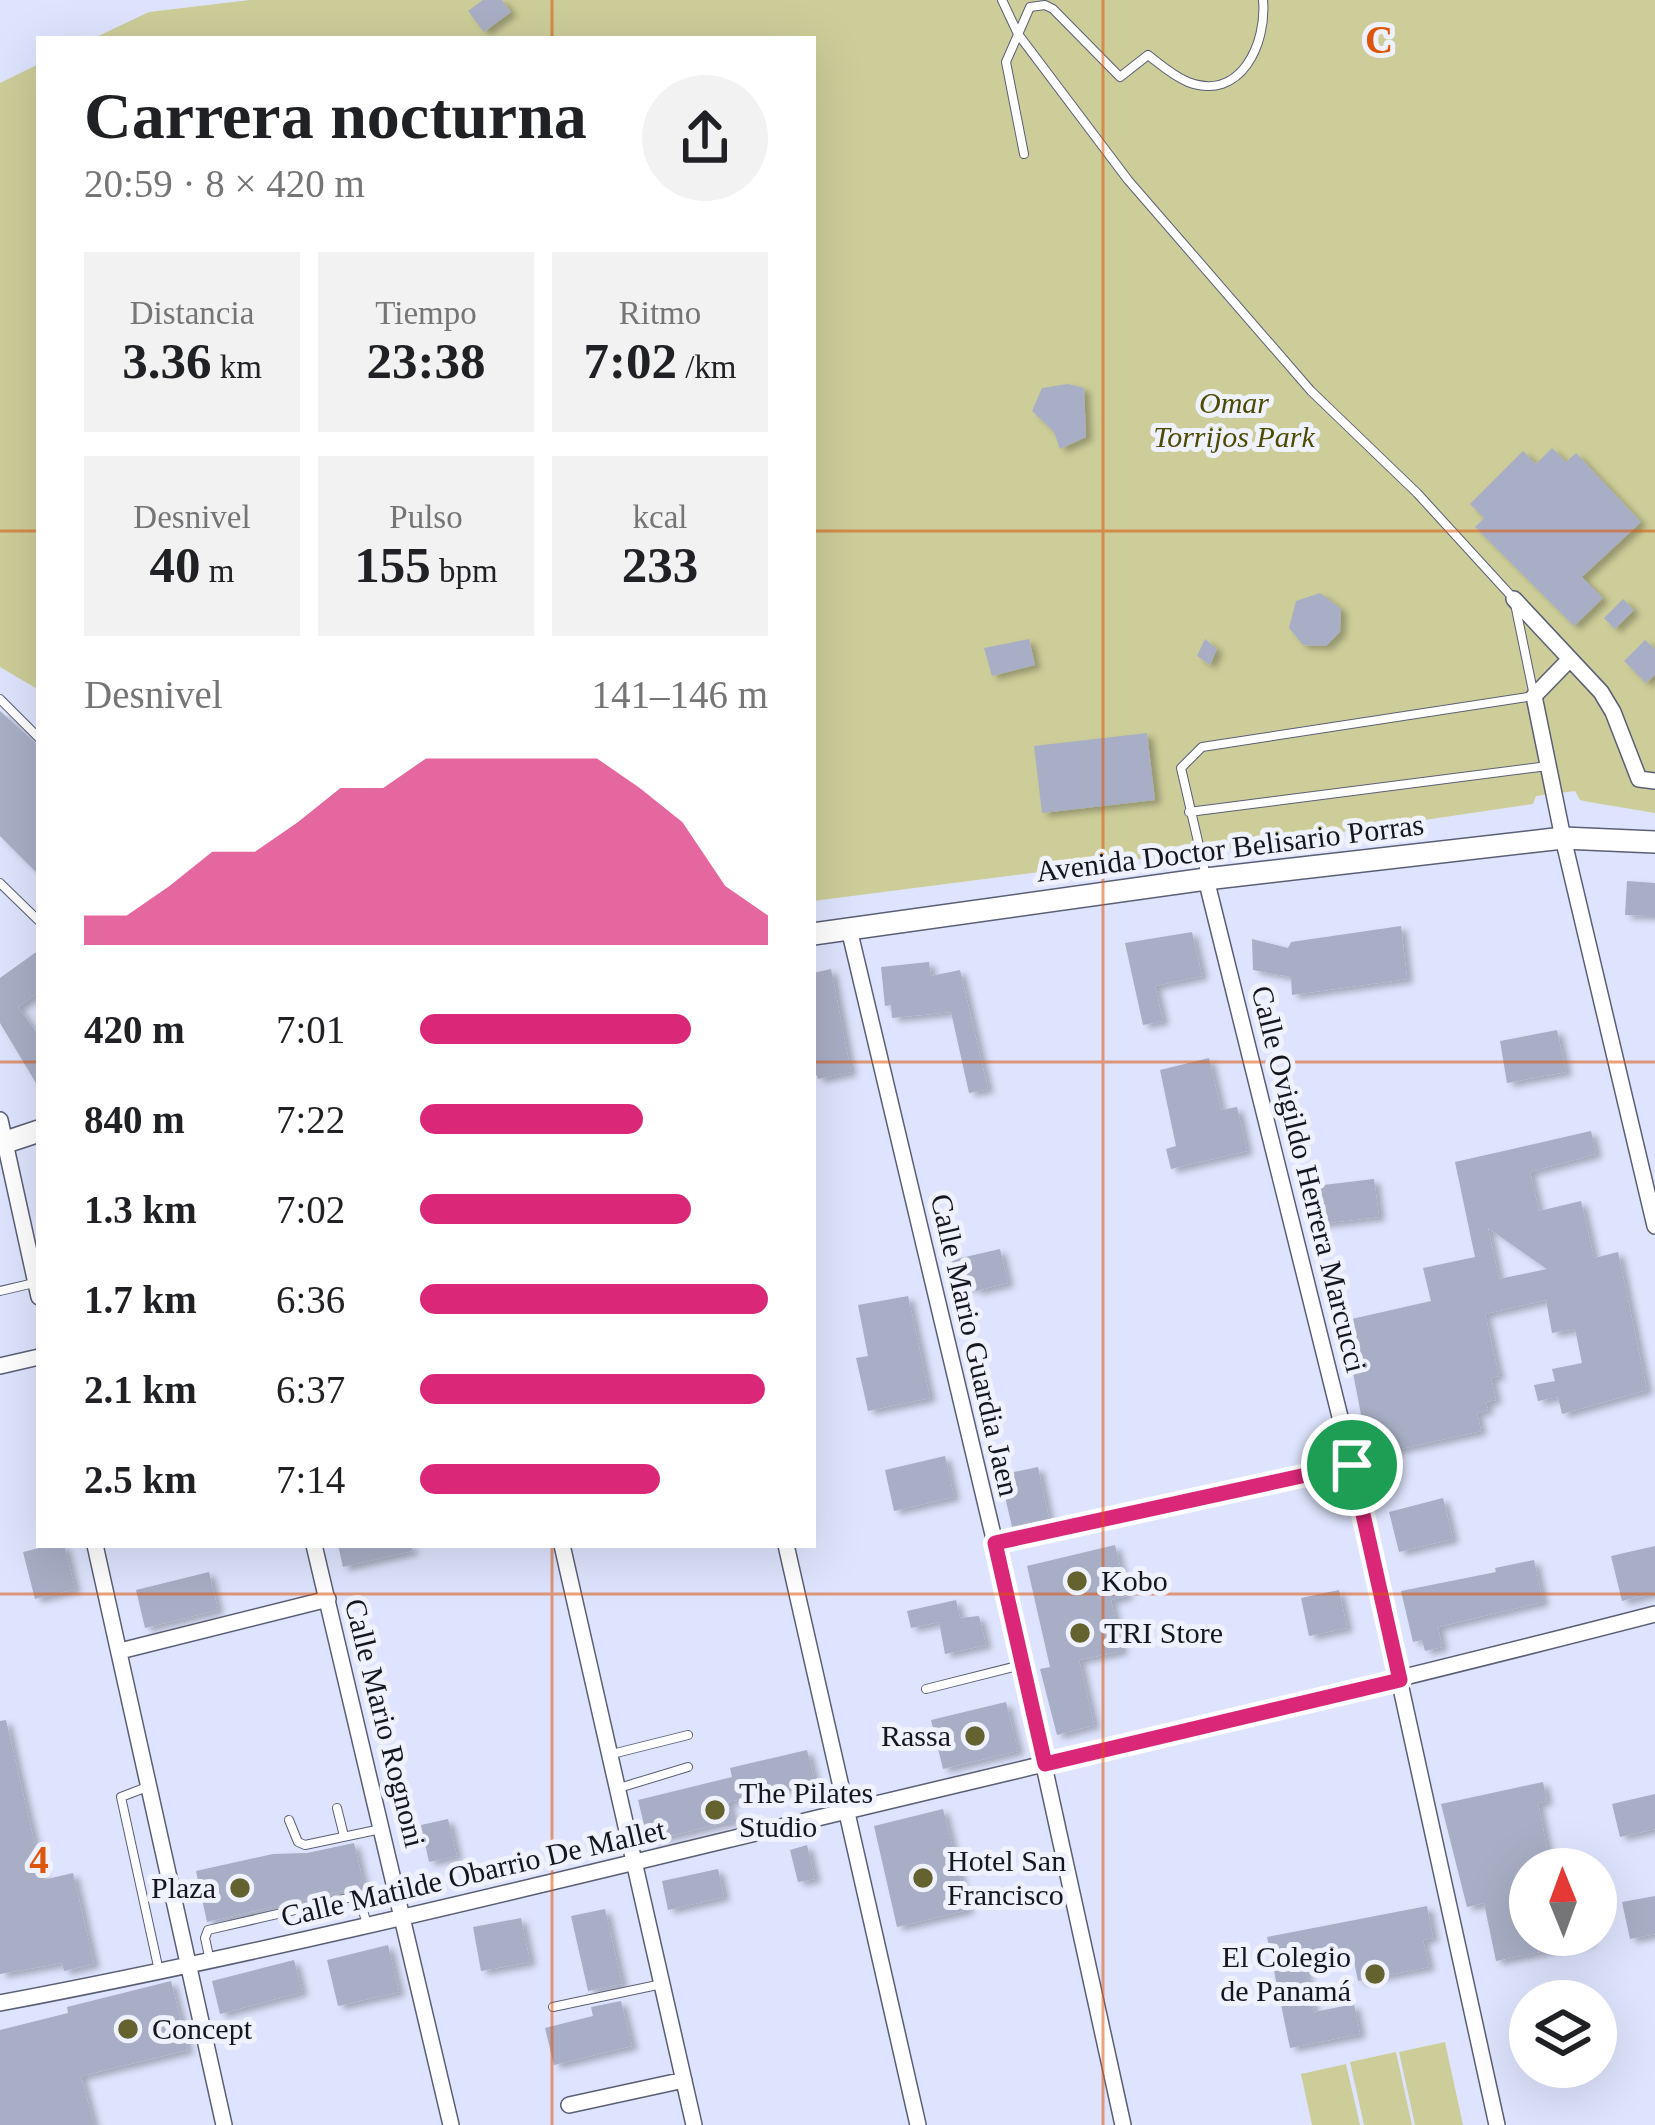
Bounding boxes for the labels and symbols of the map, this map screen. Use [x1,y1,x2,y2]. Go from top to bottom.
text: C [1365,18,1393,61]
park label: Omar Torrijos Park [1153,386,1315,453]
street label: Avenida Doctor Belisario Porras [1034,807,1426,888]
street label: Calle Ovigildo Herrera Marcucci [1245,982,1374,1376]
street label: Calle Mario Guardia Jaen [925,1191,1026,1499]
pin [1301,1414,1403,1516]
place label: Kobo [1101,1564,1168,1597]
marker: Kobo [1064,1568,1090,1594]
street label: Calle Mario Rognoni [339,1595,432,1851]
place label: TRI Store [1104,1616,1223,1649]
marker: TRI Store [1067,1620,1093,1646]
place label: Rassa [881,1719,951,1752]
marker: Rassa [962,1723,988,1749]
place label: The Pilates Studio [739,1776,873,1843]
marker: The Pilates Studio [702,1797,728,1823]
street label: Calle Matilde Obarrio De Mallet [278,1812,669,1933]
text: 4 [29,1838,49,1881]
place label: Hotel San Francisco [947,1844,1066,1911]
north arrow [1509,1848,1617,1956]
marker: Hotel San Francisco [910,1865,936,1891]
place label: Plaza [151,1871,216,1904]
marker: Plaza [227,1875,253,1901]
place label: El Colegio de Panamá [1220,1940,1351,2007]
marker: El Colegio de Panamá [1362,1961,1388,1987]
place label: Concept [152,2012,253,2045]
marker: Concept [115,2016,141,2042]

